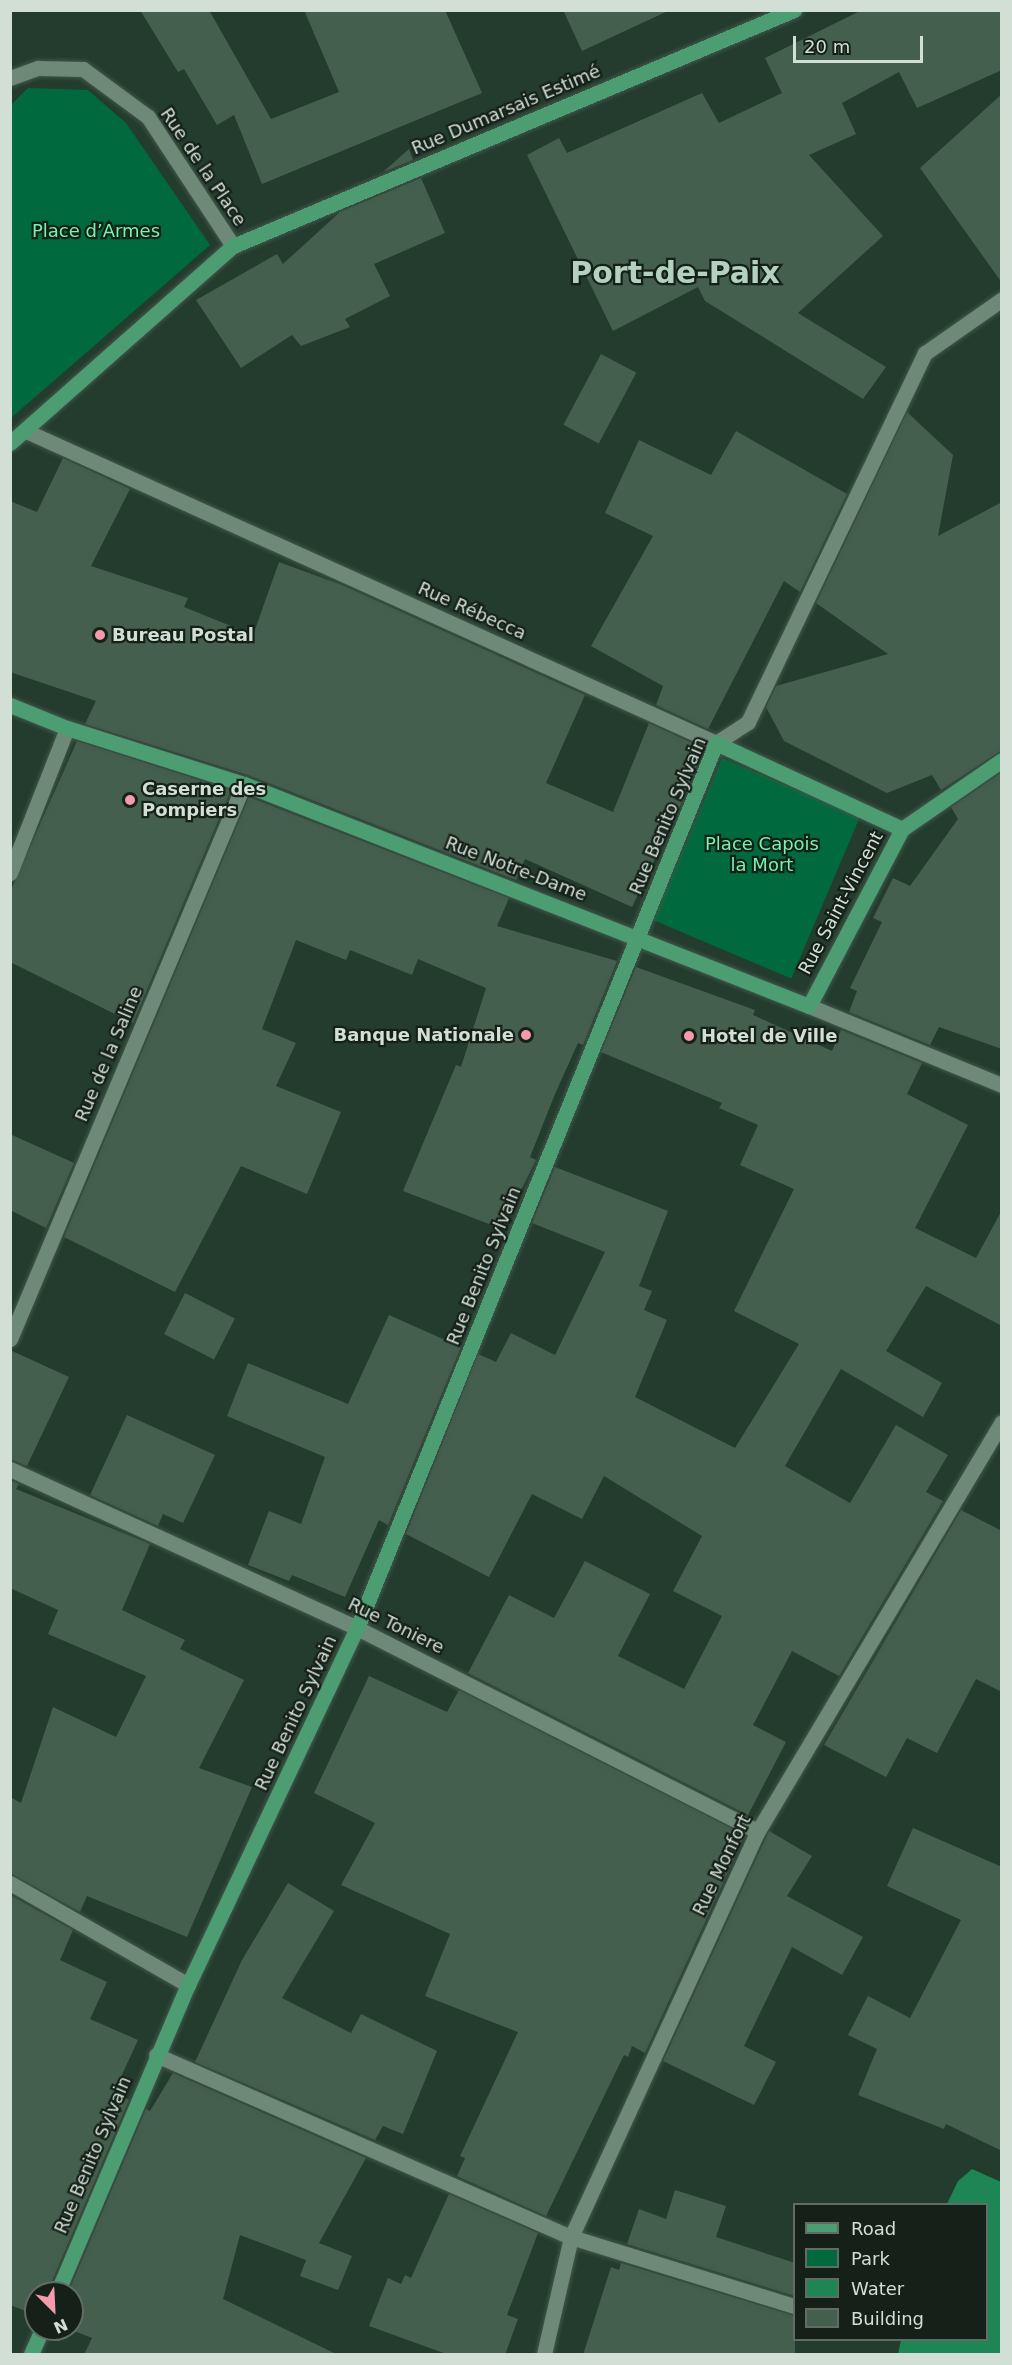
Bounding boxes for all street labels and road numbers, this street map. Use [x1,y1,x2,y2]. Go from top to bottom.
street label: Rue Dumarsais Estimé [408,60,604,160]
street label: Rue de la Place [156,104,250,230]
street label: Rue Rébecca [415,578,529,644]
street label: Rue Benito Sylvain [625,734,711,898]
street label: Rue Saint-Vincent [794,828,888,978]
street label: Rue Notre-Dame [442,832,590,906]
street label: Rue de la Saline [71,983,147,1125]
street label: Rue Benito Sylvain [442,1184,526,1348]
street label: Rue Toniere [344,1593,448,1659]
street label: Rue Benito Sylvain [251,1632,341,1794]
street label: Rue Monfort [688,1811,756,1919]
street label: Rue Benito Sylvain [50,2073,136,2237]

